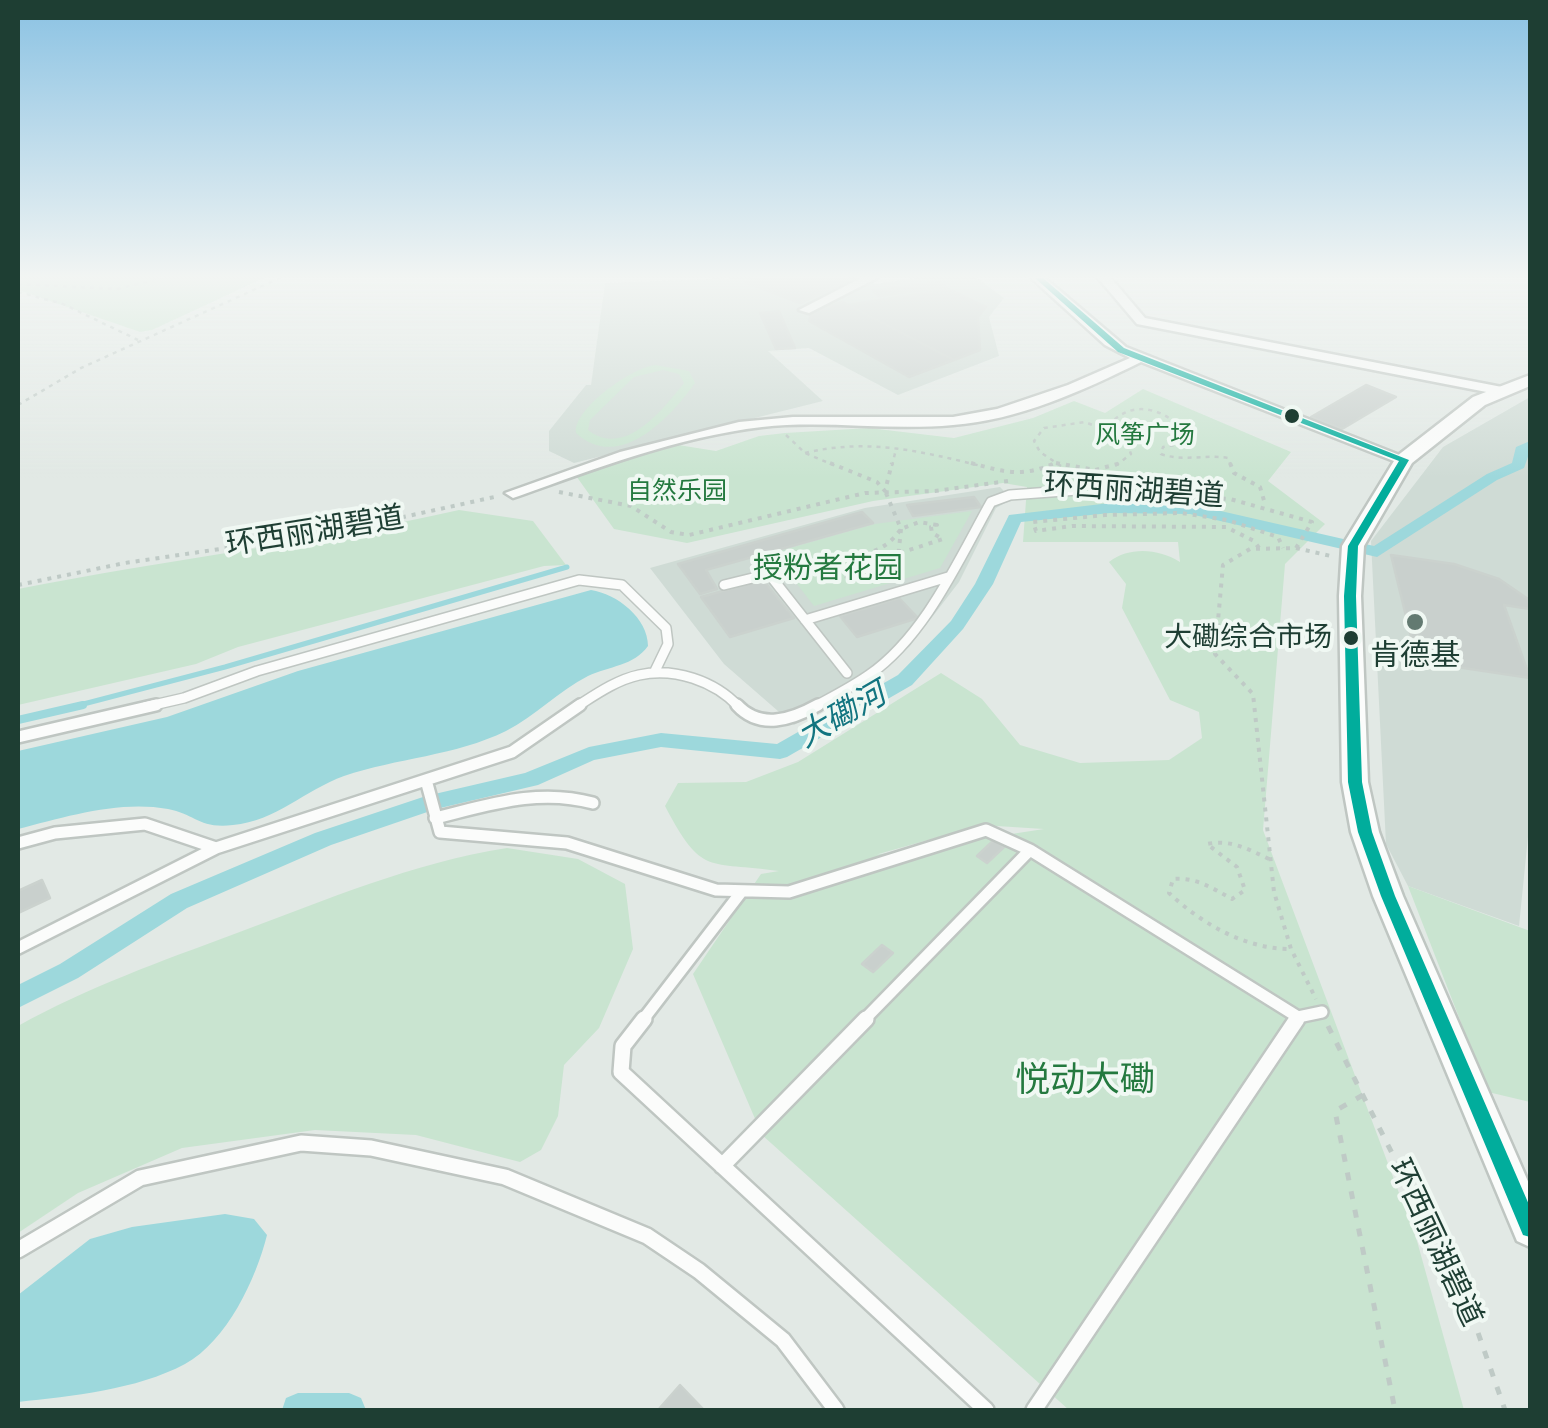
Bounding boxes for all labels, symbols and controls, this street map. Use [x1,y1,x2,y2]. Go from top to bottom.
unlabelled marker [1282,406,1302,426]
park label: 风筝广场 [1095,421,1195,451]
street label: 环西丽湖碧道 [1043,467,1225,515]
park label: 自然乐园 [627,477,727,507]
street label: 环西丽湖碧道 [223,500,407,564]
park label: 授粉者花园 [753,551,903,587]
marker: 肯德基 [1404,611,1426,633]
place label: 大磡综合市场 [1164,621,1332,655]
marker: 大磡综合市场 [1341,628,1361,648]
place label: 肯德基 [1370,638,1460,674]
water label: 大磡河 [791,675,893,757]
park label: 悦动大磡 [1015,1060,1155,1102]
street label: 环西丽湖碧道 [1381,1154,1489,1332]

